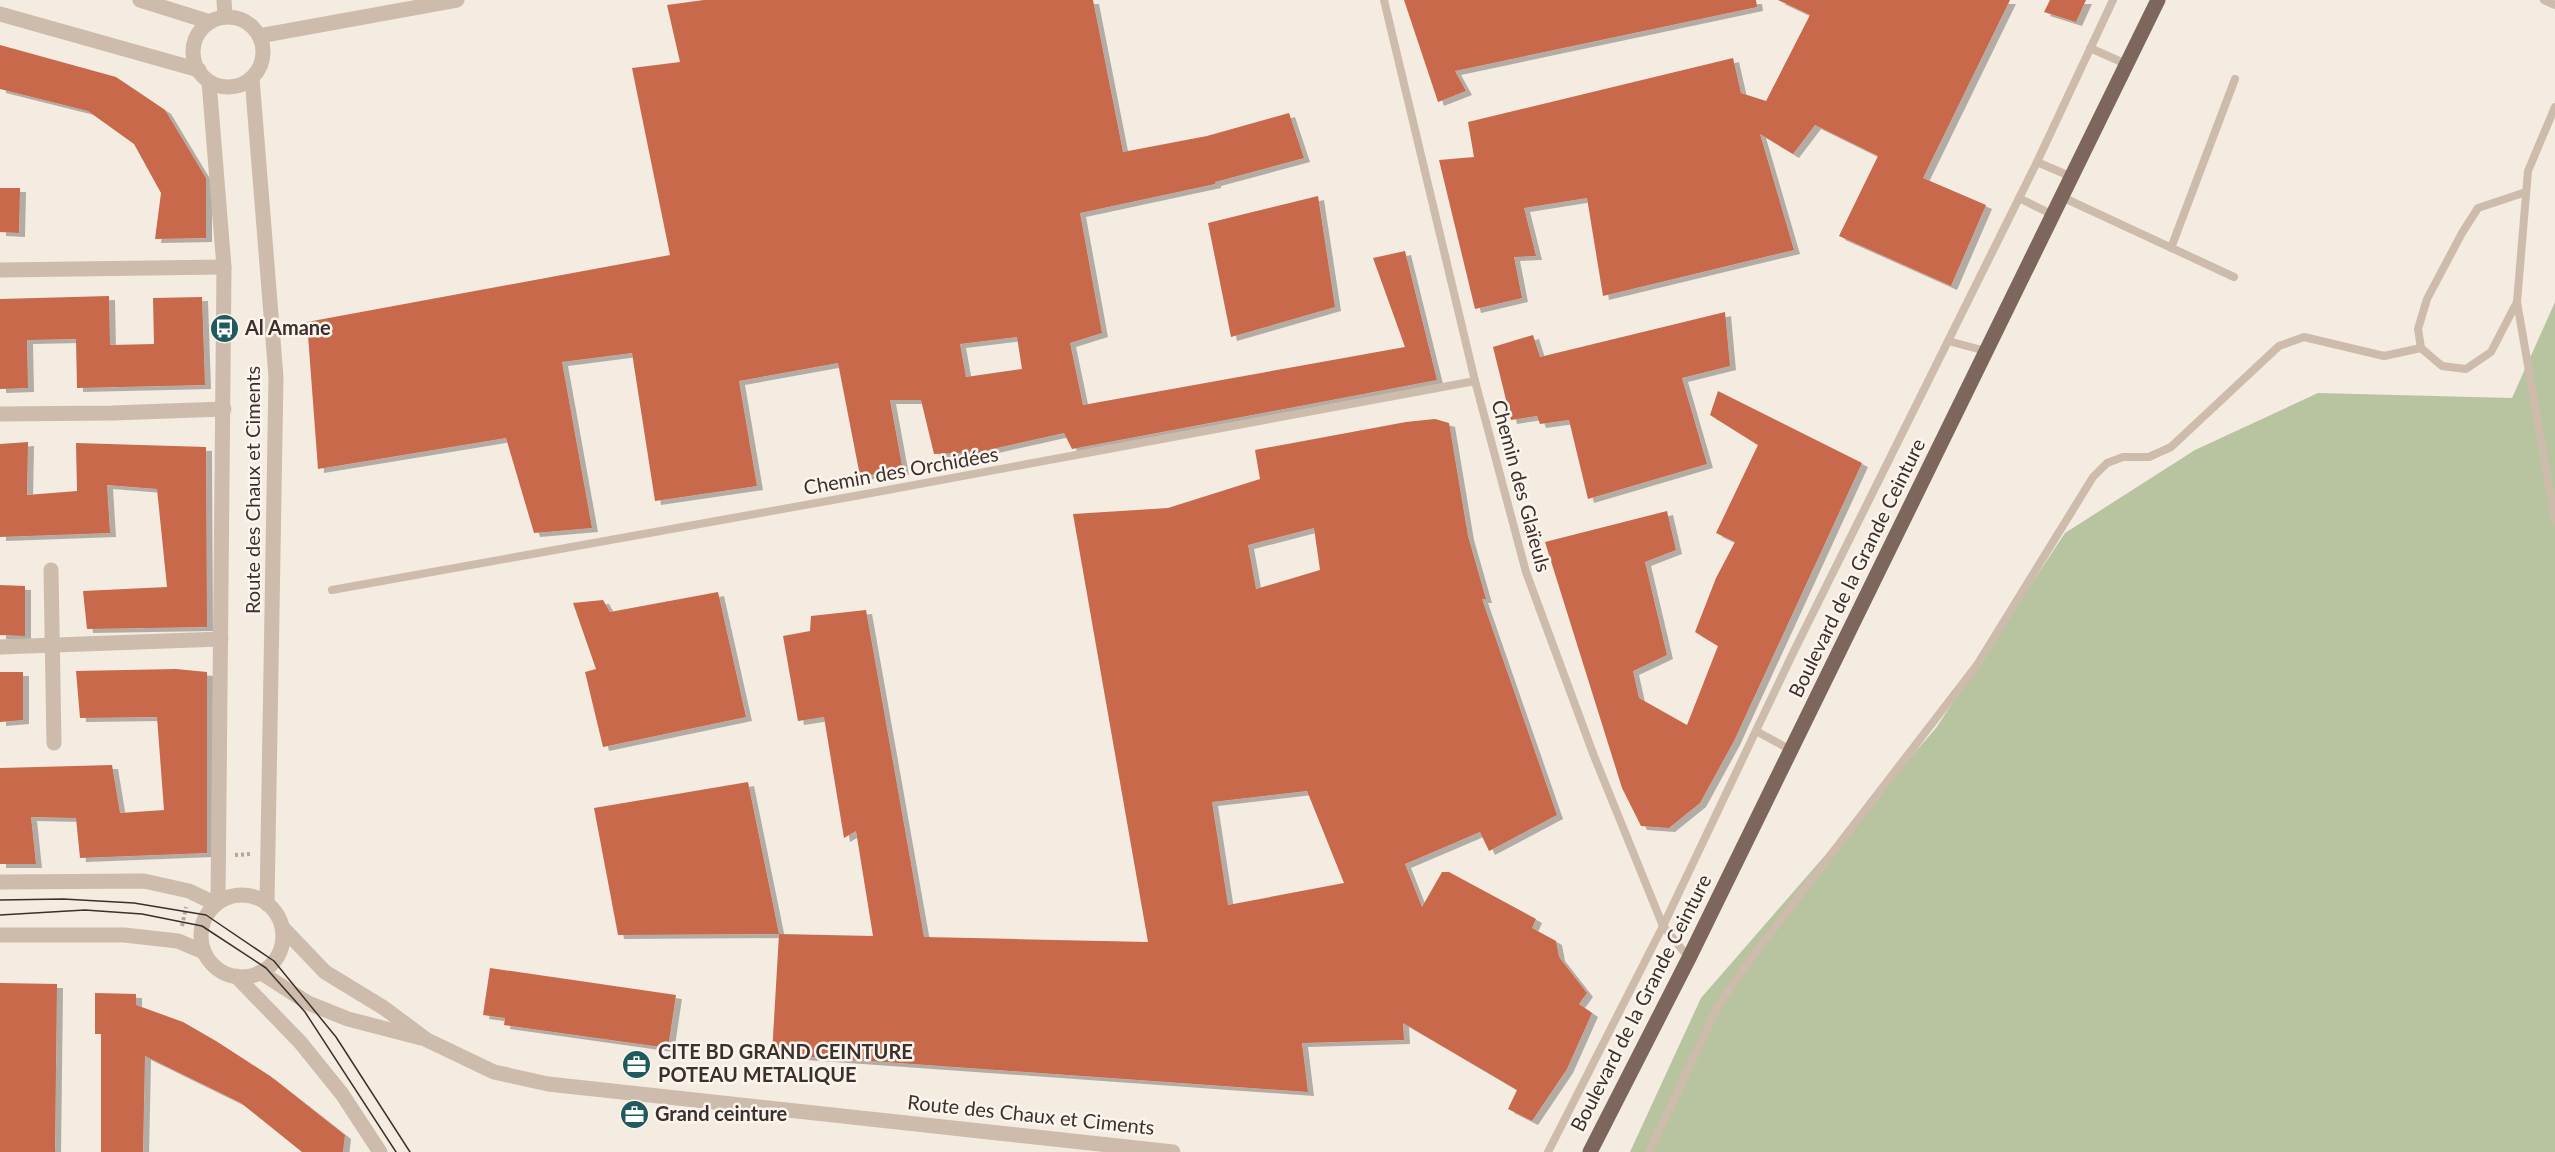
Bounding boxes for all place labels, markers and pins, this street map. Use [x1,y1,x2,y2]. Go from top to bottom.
bus stop icon: Al Amane [208,312,240,344]
place label: Al Amane [244,315,331,339]
place label: CITE BD GRAND CEINTURE POTEAU METALIQUE [658,1039,913,1086]
office icon: CITE BD GRAND CEINTURE POTEAU METALIQUE [621,1048,653,1080]
office icon: Grand ceinture [618,1098,650,1130]
place label: Grand ceinture [655,1101,788,1125]

